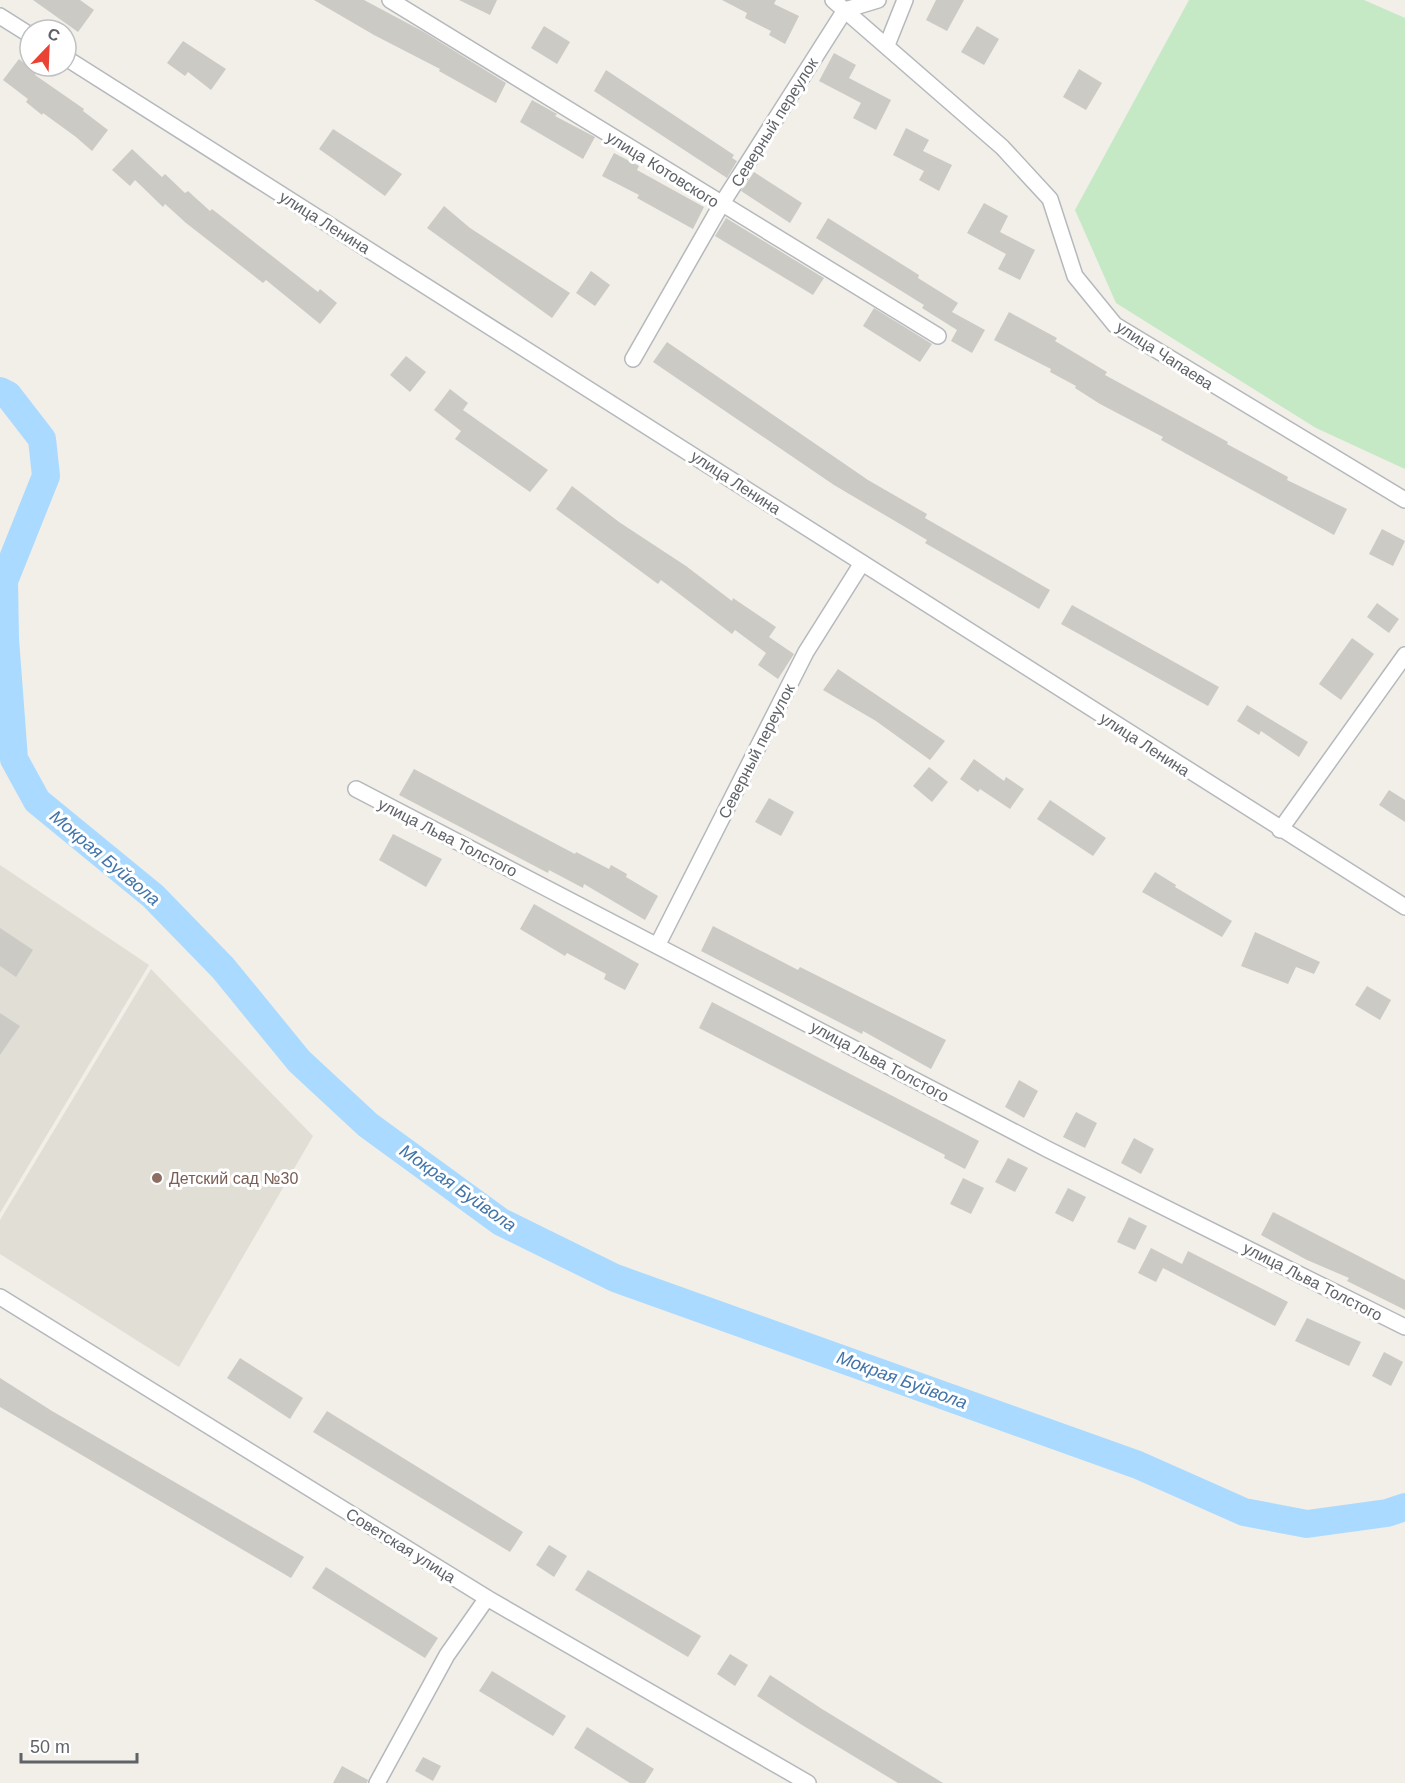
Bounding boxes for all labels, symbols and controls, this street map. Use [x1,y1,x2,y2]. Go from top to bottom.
north arrow [18,18,78,78]
text: С [45,25,63,45]
street label: Северный переулок [728,54,822,190]
street label: улица Котовского [603,128,722,211]
street label: улица Ленина [276,188,373,257]
street label: улица Чапаева [1113,318,1216,393]
street label: улица Ленина [688,447,784,518]
street label: Северный переулок [715,680,798,821]
street label: улица Ленина [1097,709,1193,780]
street label: улица Льва Толстого [375,795,520,880]
water label: Мокрая Буйвола [46,806,164,910]
street label: улица Льва Толстого [808,1018,952,1105]
water label: Мокрая Буйвола [396,1140,520,1236]
place label: Детский сад №30 [169,1170,298,1187]
marker: Детский сад №30 [150,1171,164,1185]
street label: улица Льва Толстого [1240,1239,1385,1324]
water label: Мокрая Буйвола [834,1347,970,1413]
street label: Советская улица [343,1505,459,1586]
scale bar [21,1726,136,1764]
text: 50 m [30,1737,70,1757]

